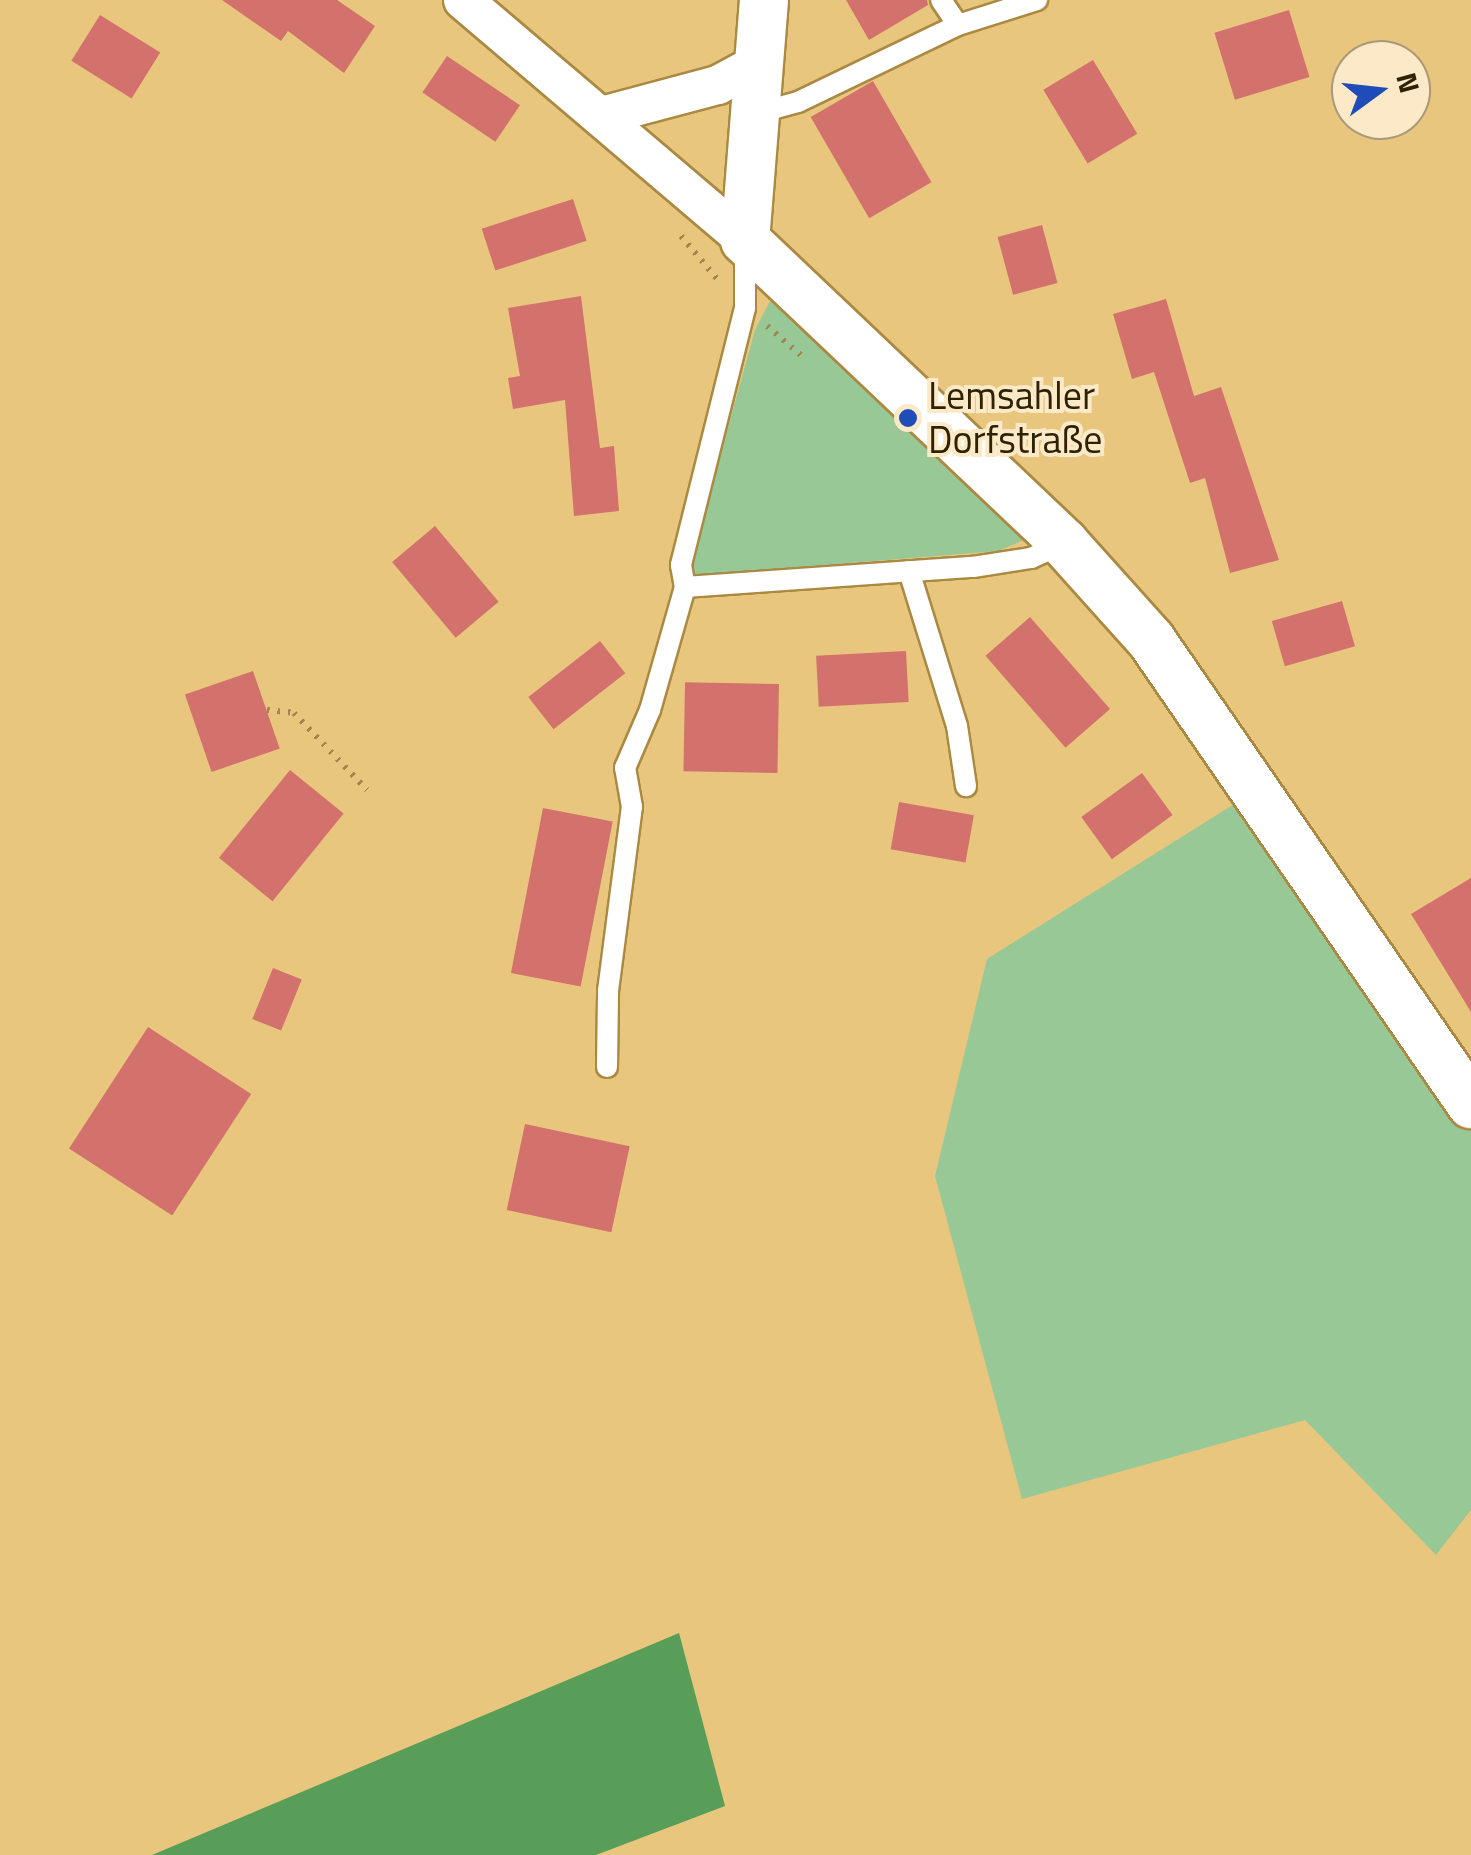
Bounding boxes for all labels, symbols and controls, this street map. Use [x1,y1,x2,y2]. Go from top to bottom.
north arrow [1331,40,1431,140]
text: N [1385,68,1432,98]
place label: Lemsahler Dorfstraße [928,373,1102,462]
marker: Lemsahler Dorfstraße [897,407,919,429]

